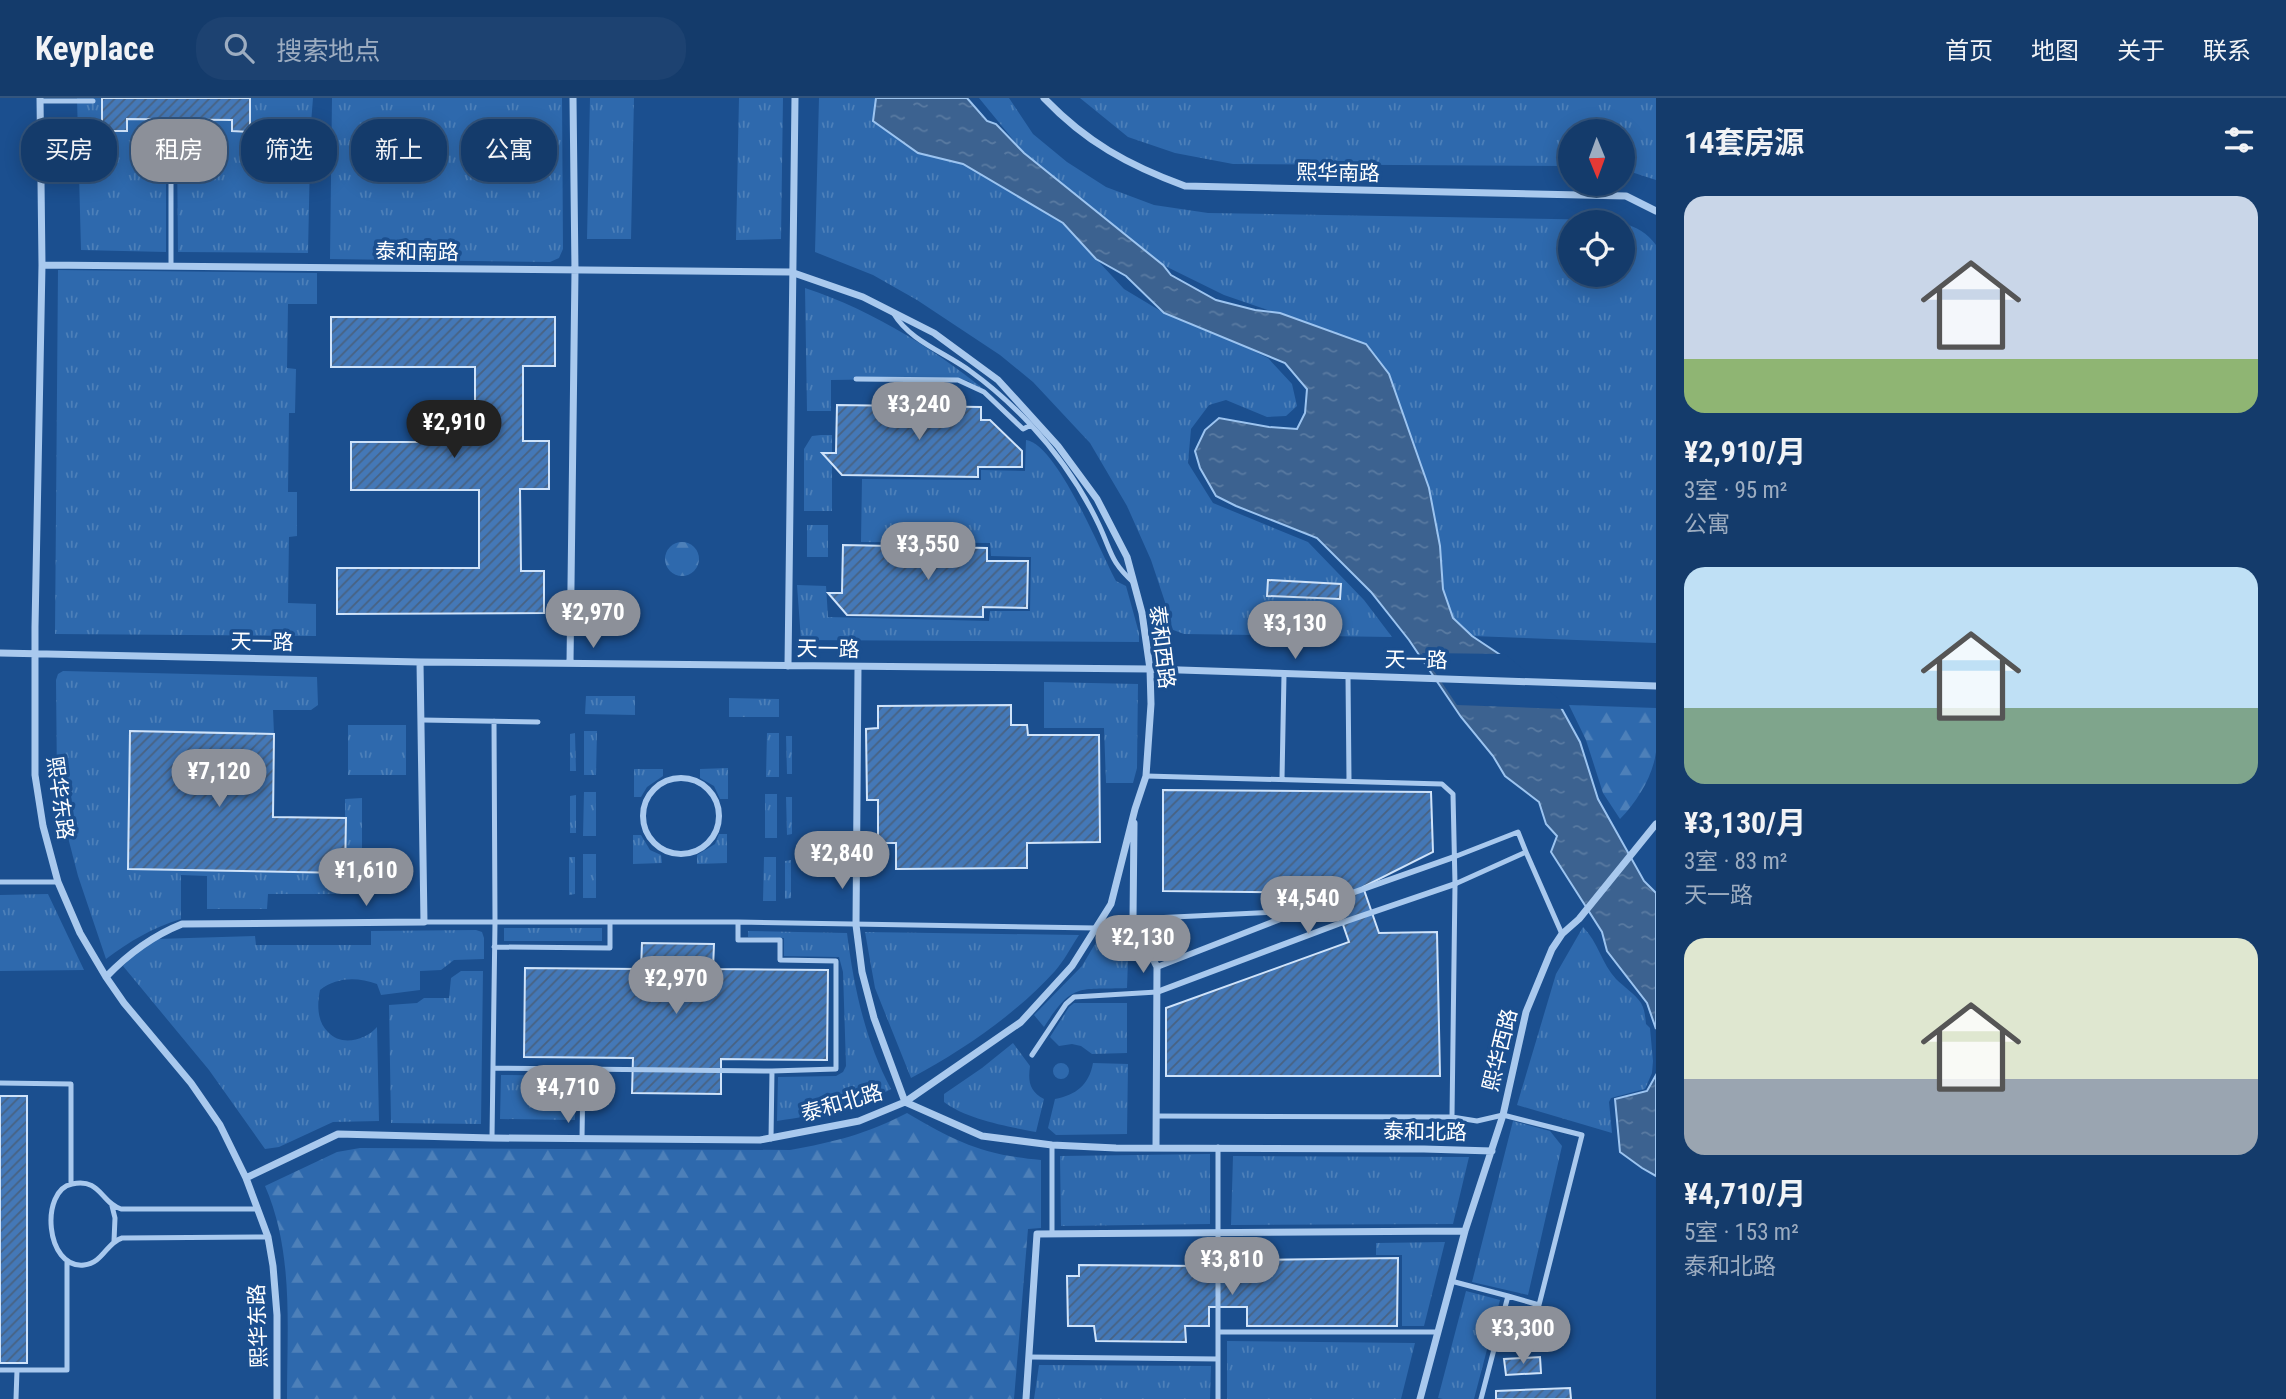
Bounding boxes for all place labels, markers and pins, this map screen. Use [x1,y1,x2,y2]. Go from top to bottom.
pin: ¥3,240 [862,382,976,442]
pin: ¥2,910 [397,400,511,460]
pin: ¥3,550 [871,522,985,582]
pin: ¥2,970 [536,590,650,650]
pin: ¥3,130 [1238,602,1352,661]
pin: ¥7,120 [162,750,276,809]
pin: ¥2,840 [785,832,899,891]
pin: ¥1,610 [309,848,423,908]
pin: ¥4,540 [1251,876,1365,936]
pin: ¥2,130 [1086,916,1200,975]
pin: ¥2,970 [619,956,733,1016]
pin: ¥4,710 [511,1066,625,1125]
pin: ¥3,810 [1175,1238,1289,1297]
pin: ¥3,300 [1466,1306,1580,1366]

